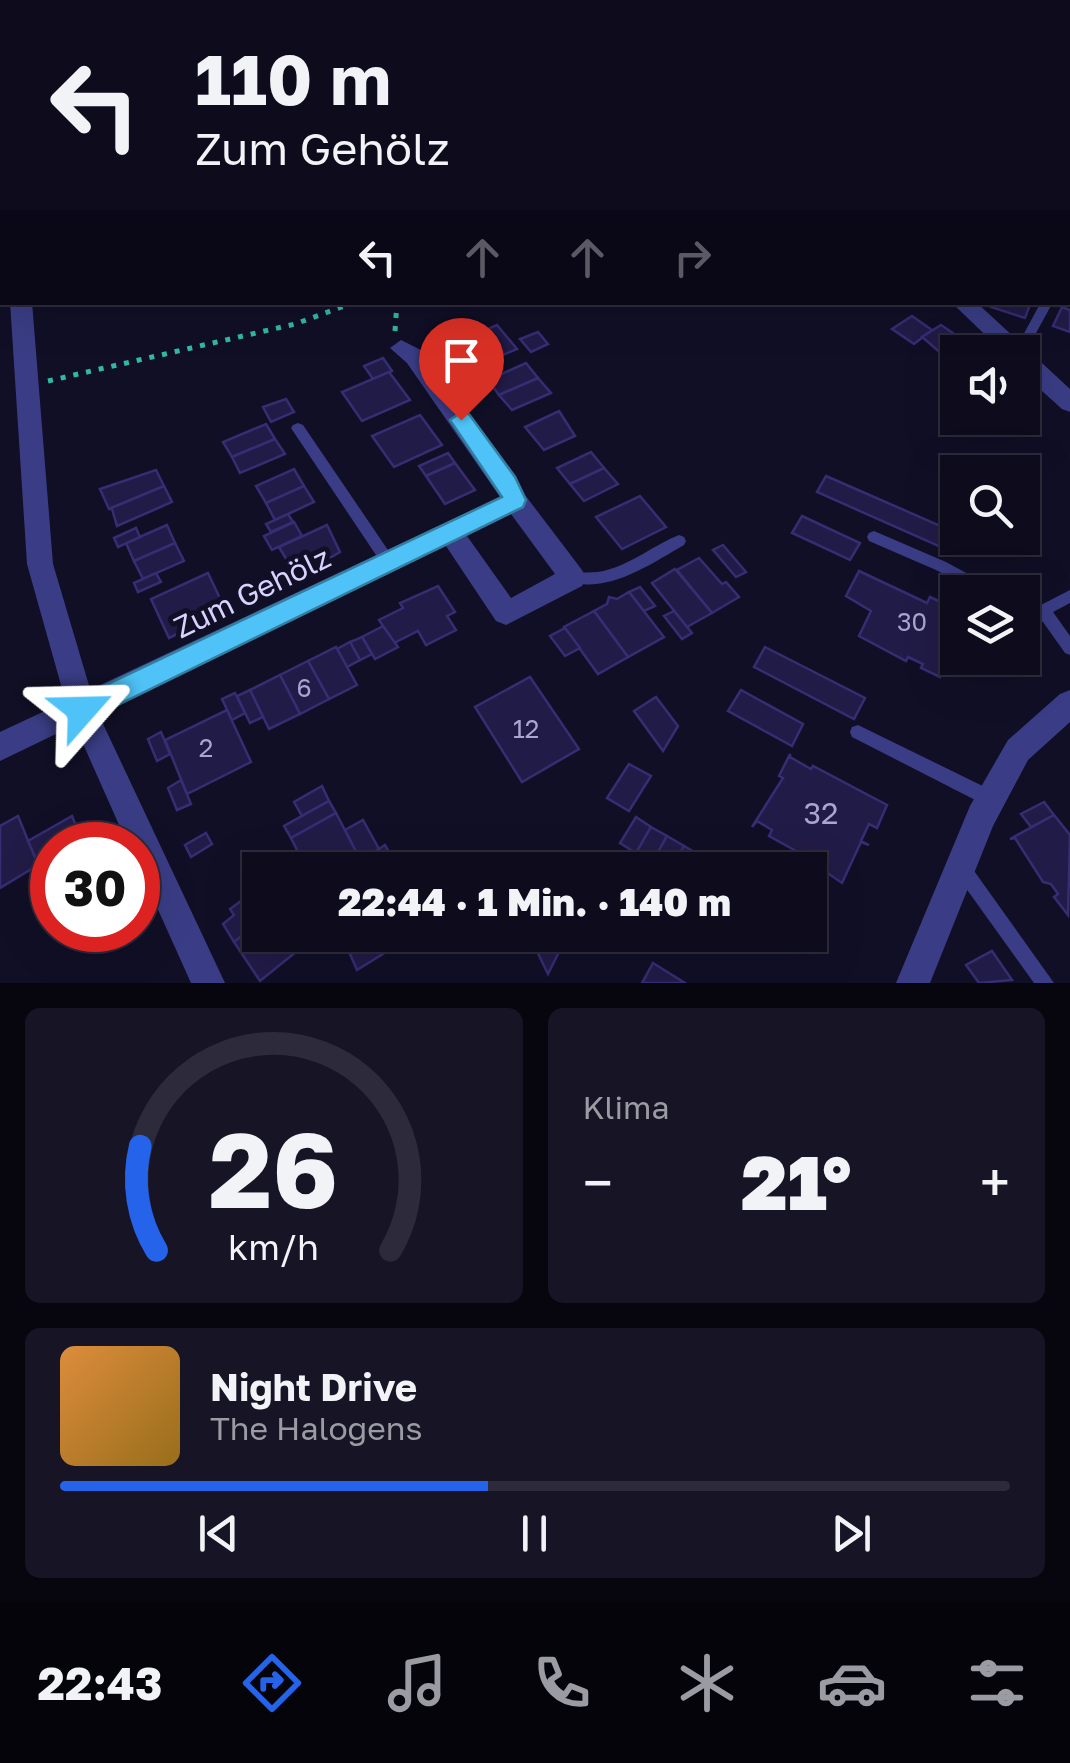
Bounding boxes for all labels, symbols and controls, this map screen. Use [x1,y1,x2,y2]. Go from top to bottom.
text: 110 m [195,36,391,120]
icon: left [30,40,160,170]
text: Zum Gehölz [195,121,450,175]
icon: left [350,230,405,285]
icon: ahead [455,230,510,285]
icon: ahead [560,230,615,285]
icon: right [665,230,720,285]
pin [419,318,504,421]
icon: arrive [434,333,489,388]
map controls [940,335,1040,675]
button: sound [940,335,1040,435]
button: search [940,455,1040,555]
street label: Zum Gehölz [168,539,336,645]
button: layers [940,575,1040,675]
house number: 30 [897,606,927,637]
position arrow [30,658,134,762]
house number: 6 [296,672,312,703]
house number: 12 [513,713,539,744]
house number: 2 [199,732,213,763]
house number: 32 [804,795,838,831]
speed limit sign: 30 [30,822,160,952]
text: 22:44 · 1 Min. · 140 m [338,879,731,924]
text: Klima [583,1088,669,1126]
text: 26 [209,1106,338,1231]
text: 21° [741,1136,851,1227]
text: − [583,1149,613,1215]
text: + [980,1149,1010,1215]
text: km/h [228,1225,319,1268]
text: Night Drive [210,1364,417,1409]
text: The Halogens [210,1409,422,1447]
icon: previous [191,1506,246,1561]
icon: pause [507,1506,562,1561]
icon: next [824,1506,879,1561]
icon: directions [237,1648,307,1718]
icon: music [382,1648,452,1718]
icon: phone [527,1648,597,1718]
icon: climate [672,1648,742,1718]
icon: car [817,1648,887,1718]
icon: filters [962,1648,1032,1718]
text: 22:43 [38,1656,162,1710]

